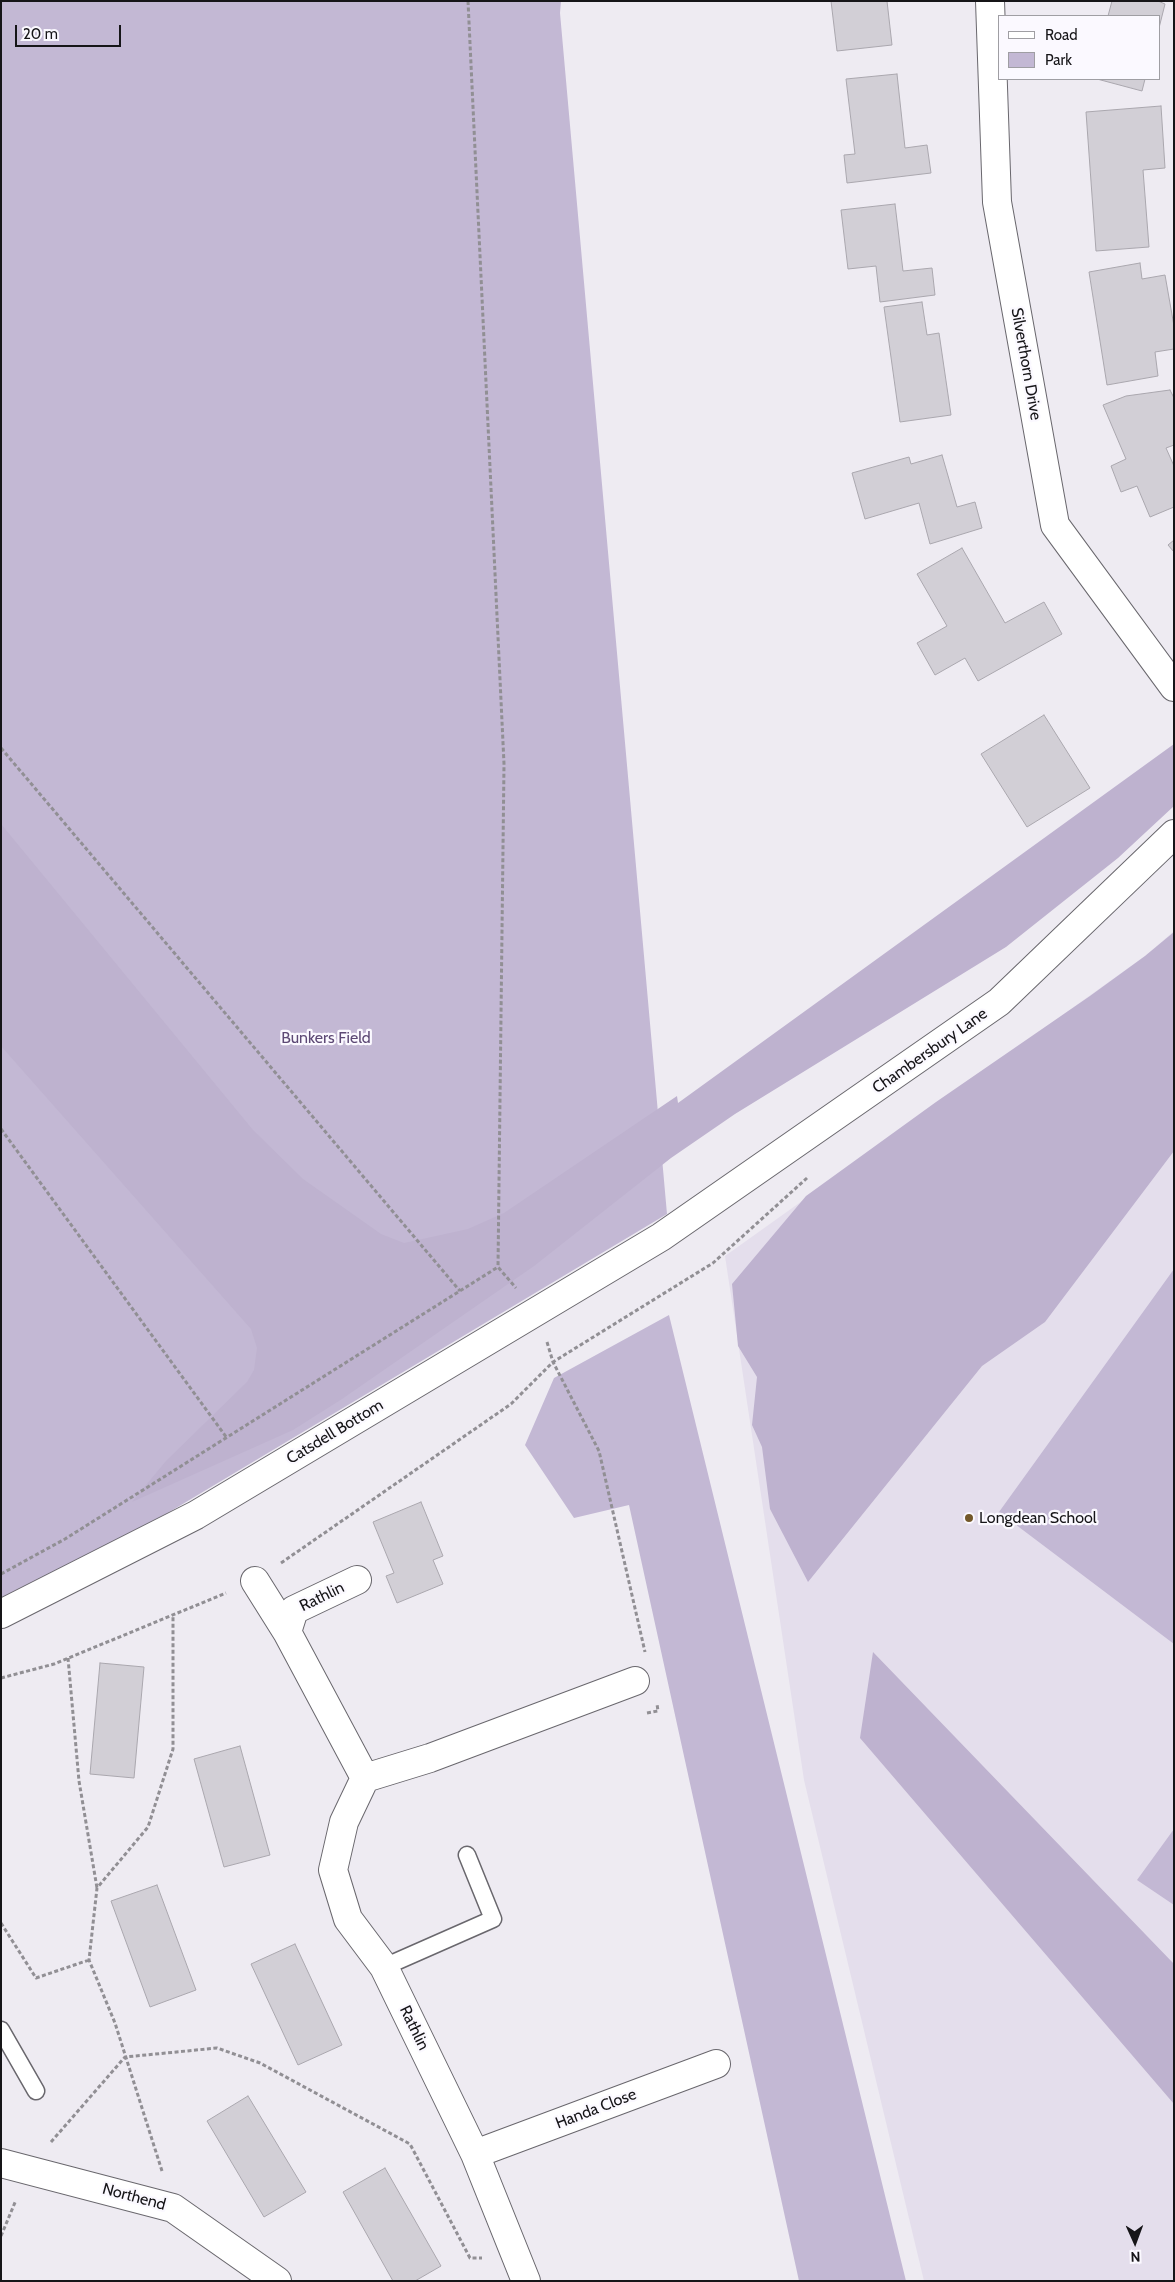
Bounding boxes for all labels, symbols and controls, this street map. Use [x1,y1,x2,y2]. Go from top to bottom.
scale bar [18,15,124,47]
legend [998,15,1160,80]
text: 20 m [23,25,58,43]
text: Road [1045,26,1078,44]
text: Park [1045,51,1072,69]
street label: Silverthorn Drive [1007,306,1045,422]
street label: Chambersbury Lane [869,1004,991,1098]
park label: Bunkers Field [281,1028,371,1048]
street label: Catsdell Bottom [283,1396,387,1468]
place label: Longdean School [979,1508,1097,1528]
marker: Longdean School [963,1512,975,1524]
street label: Rathlin [297,1578,347,1616]
street label: Rathlin [395,2003,433,2053]
street label: Handa Close [553,2085,639,2133]
street label: Northend [100,2179,168,2215]
north arrow [1110,2217,1160,2267]
text: N [1130,2248,1141,2266]

